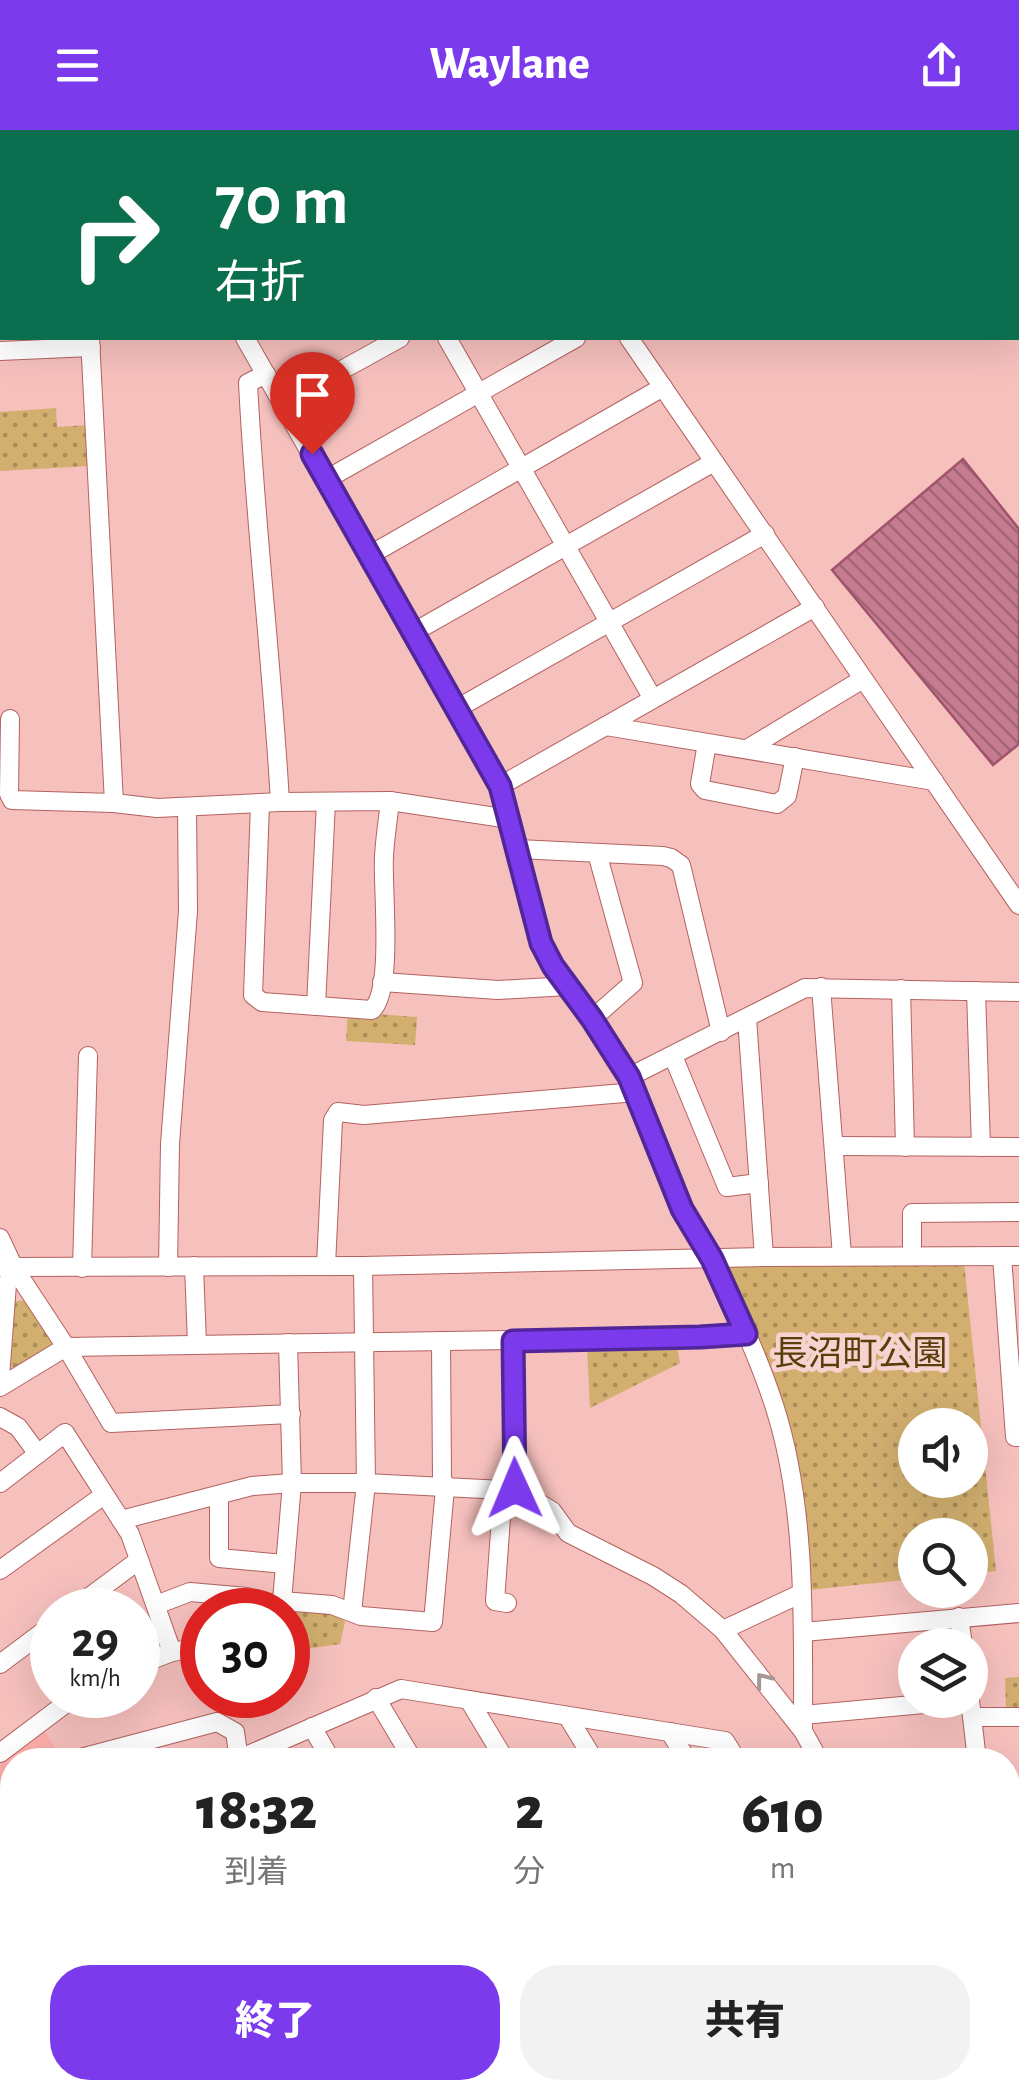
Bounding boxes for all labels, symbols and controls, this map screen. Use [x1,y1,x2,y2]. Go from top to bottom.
icon: menu [50,38,105,93]
icon: share [914,38,969,93]
text: Waylane [429,42,590,87]
text: 70 m [215,167,349,237]
icon: right [50,170,180,300]
text: 右折 [215,261,305,306]
pin [270,352,355,455]
icon: arrive [285,367,340,422]
park label: 長沼町公園 [772,1336,948,1372]
map controls [898,1408,988,1718]
button: sound [898,1408,988,1498]
position arrow [463,1436,567,1540]
button: search [898,1518,988,1608]
speed limit sign: 30 [180,1588,310,1718]
text: 29 [71,1616,119,1666]
button: layers [898,1628,988,1718]
text: km/h [69,1666,121,1691]
one-way arrow [757,1674,775,1692]
text: 18:32 [196,1780,317,1840]
text: 2 [515,1780,544,1840]
text: 610 [741,1784,824,1844]
text: m [770,1852,795,1884]
text: 到着 [225,1856,289,1888]
text: 分 [513,1856,545,1888]
button: 終了 [50,1965,500,2080]
button: 共有 [520,1965,970,2080]

